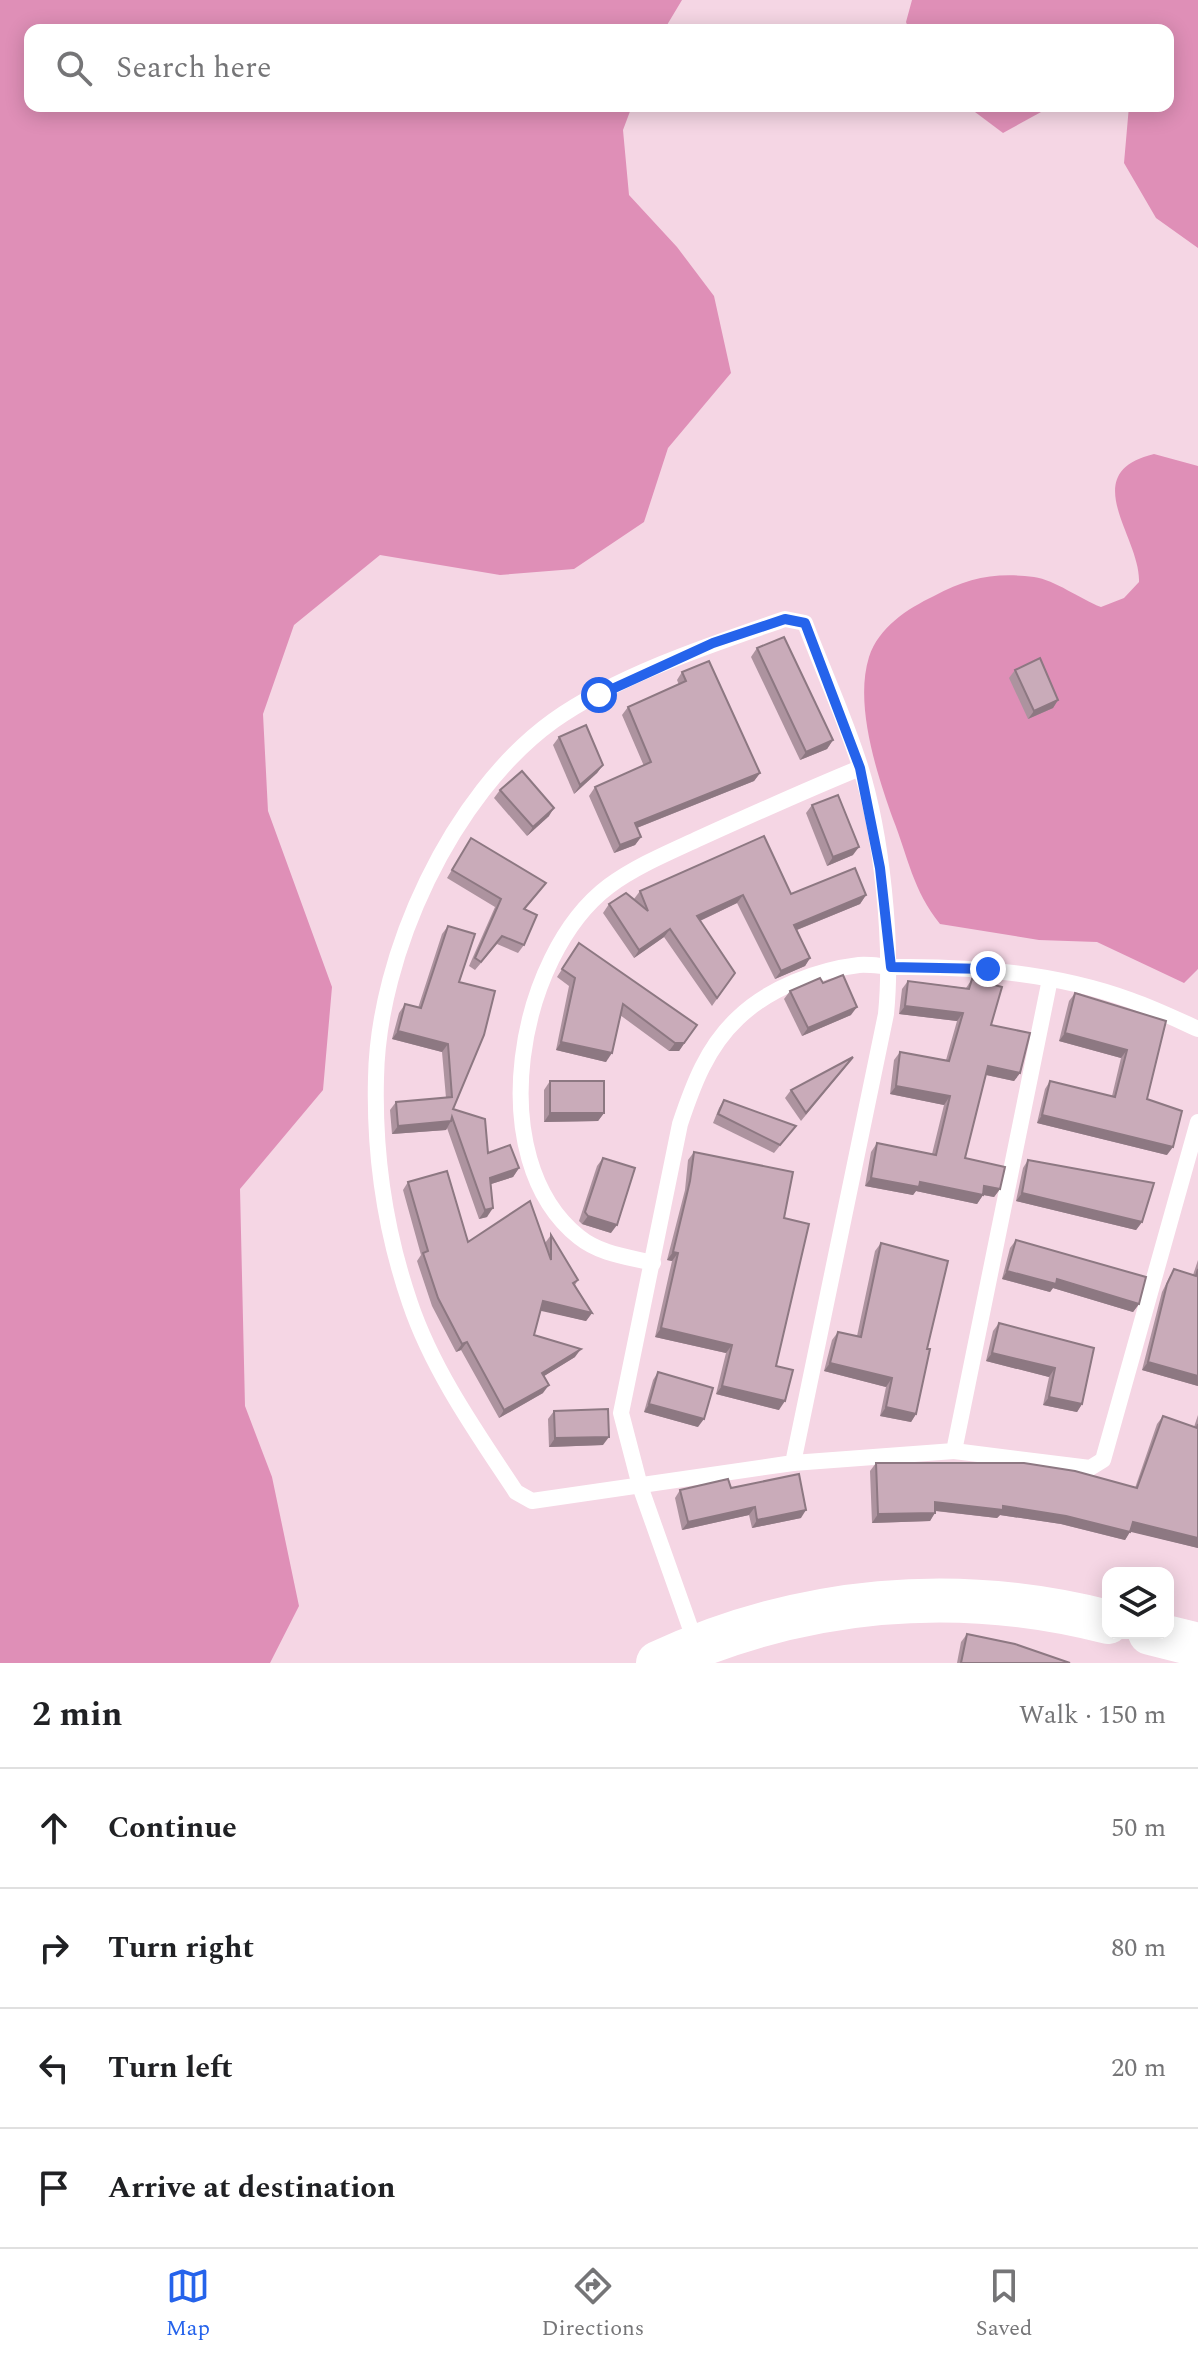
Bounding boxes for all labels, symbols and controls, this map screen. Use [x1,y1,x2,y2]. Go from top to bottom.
search box [24,24,1174,112]
text: Search here [116,45,272,91]
icon: search [52,46,96,90]
route start [581,677,617,713]
route end [970,951,1006,987]
map controls [1102,1567,1174,1639]
button: layers [1102,1567,1174,1639]
text: 2 min [32,1689,122,1741]
text: Walk · 150 m [1019,1695,1166,1735]
text: Continue [108,1805,237,1851]
icon: ahead [32,1806,76,1850]
text: 50 m [1111,1808,1166,1848]
text: Turn right [108,1925,254,1971]
icon: right [32,1926,76,1970]
text: 80 m [1111,1928,1166,1968]
text: Turn left [108,2045,233,2091]
icon: left [32,2046,76,2090]
text: 20 m [1111,2048,1166,2088]
text: Arrive at destination [108,2165,395,2211]
icon: arrive [32,2166,76,2210]
tab: Map [166,2264,210,2345]
tab: Directions [542,2264,644,2345]
tab: Saved [976,2264,1032,2345]

